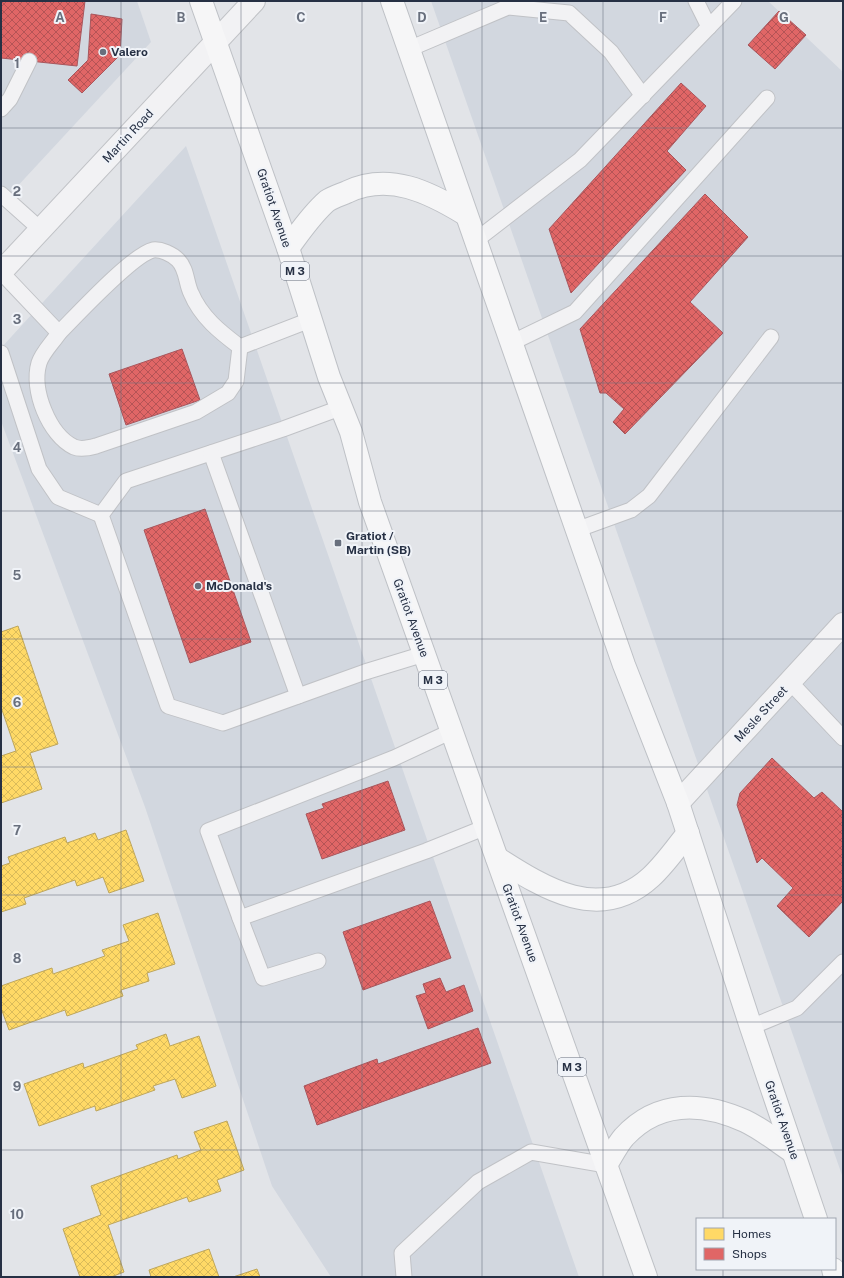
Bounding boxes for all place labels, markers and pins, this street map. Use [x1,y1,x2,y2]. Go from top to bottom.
place label: Valero [111,45,148,59]
marker: Valero [98,47,108,57]
place label: Gratiot / Martin (SB) [346,529,411,557]
marker: Gratiot / Martin (SB) [333,538,343,548]
place label: McDonald's [206,579,272,593]
marker: McDonald's [193,581,203,591]

